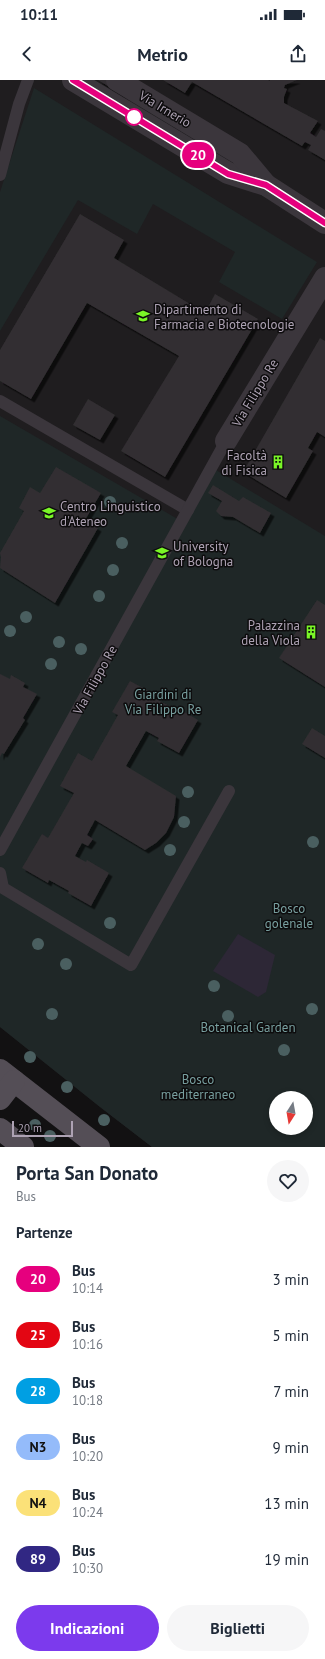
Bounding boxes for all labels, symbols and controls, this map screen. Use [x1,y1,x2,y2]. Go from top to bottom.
text: 10:11 [20,5,58,24]
icon: back [16,43,38,65]
text: Metrio [137,43,188,66]
icon: share [287,43,309,65]
street label: Via Irnerio [135,86,194,131]
unlabelled marker [125,108,143,126]
line badge: 20 [180,142,216,168]
text: 20 [190,146,206,164]
place label: Dipartimento di Farmacia e Biotecnologie [154,301,294,333]
school or university icon: Dipartimento di Farmacia e Biotecnologie [135,308,151,324]
street label: Via Filippo Re [227,356,282,431]
place label: Facoltà di Fisica [222,447,267,479]
building icon: Facoltà di Fisica [270,454,286,470]
place label: Centro Linguistico d'Ateneo [60,498,161,530]
school or university icon: Centro Linguistico d'Ateneo [41,505,57,521]
place label: University of Bologna [173,538,233,570]
school or university icon: University of Bologna [154,545,170,561]
place label: Palazzina della Viola [241,617,300,649]
building icon: Palazzina della Viola [303,624,319,640]
street label: Via Filippo Re [69,642,121,718]
park label: Giardini di Via Filippo Re [124,686,201,718]
park label: Bosco golenale [265,900,313,932]
park label: Botanical Garden [200,1019,296,1036]
park label: Bosco mediterraneo [161,1071,235,1103]
north arrow [269,1091,313,1135]
map controls [269,1091,313,1135]
scale bar [12,1119,73,1138]
text: 20 m [18,1121,42,1135]
button: heart [267,1160,309,1202]
text: Porta San Donato [16,1161,158,1185]
text: Bus [16,1188,36,1205]
text: Partenze [16,1223,73,1242]
text: Bus [72,1261,95,1280]
text: 20 [30,1270,46,1288]
text: 3 min [272,1270,309,1289]
text: 10:14 [72,1280,103,1297]
text: Bus [72,1317,95,1336]
text: 25 [30,1326,46,1344]
text: 5 min [272,1326,309,1345]
text: 10:16 [72,1336,103,1353]
text: Bus [72,1373,95,1392]
text: 28 [30,1382,46,1400]
text: 7 min [273,1382,309,1401]
text: 10:18 [72,1392,103,1409]
text: Bus [72,1429,95,1448]
text: N3 [29,1438,47,1456]
text: 9 min [272,1438,309,1457]
text: 10:20 [72,1448,103,1465]
text: Bus [72,1485,95,1504]
text: N4 [29,1494,47,1512]
text: 13 min [264,1494,309,1513]
text: 10:24 [72,1504,103,1521]
text: Bus [72,1541,95,1560]
text: 89 [30,1550,46,1568]
text: 19 min [264,1550,309,1569]
text: 10:30 [72,1560,103,1577]
button: Indicazioni [16,1605,159,1651]
button: Biglietti [167,1605,309,1651]

